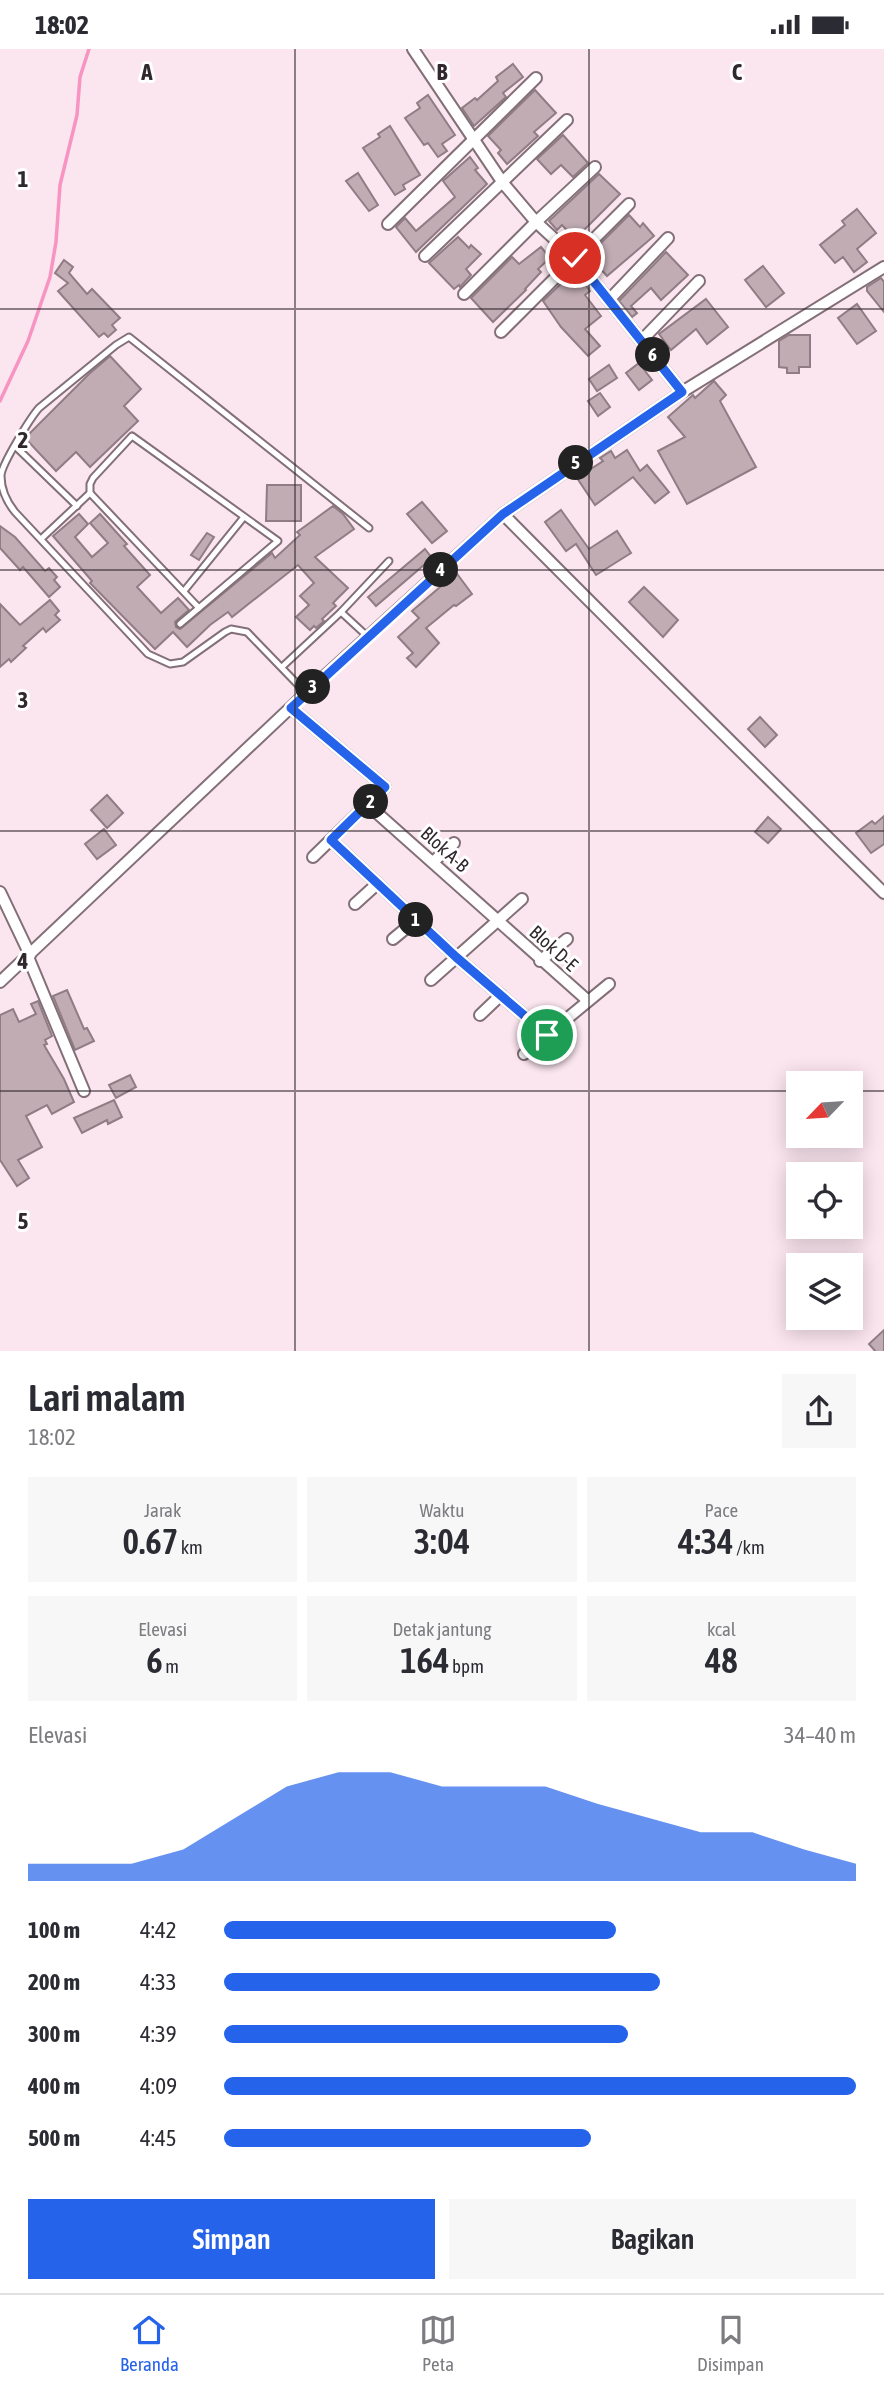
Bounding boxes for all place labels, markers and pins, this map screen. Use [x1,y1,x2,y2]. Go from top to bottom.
pin [545,228,605,288]
pin: 6 [636,337,670,373]
pin: 5 [558,445,594,481]
pin: 4 [424,553,458,587]
pin: 3 [296,669,330,705]
pin: 2 [354,785,388,819]
pin: 1 [398,903,434,937]
pin [517,1005,577,1065]

